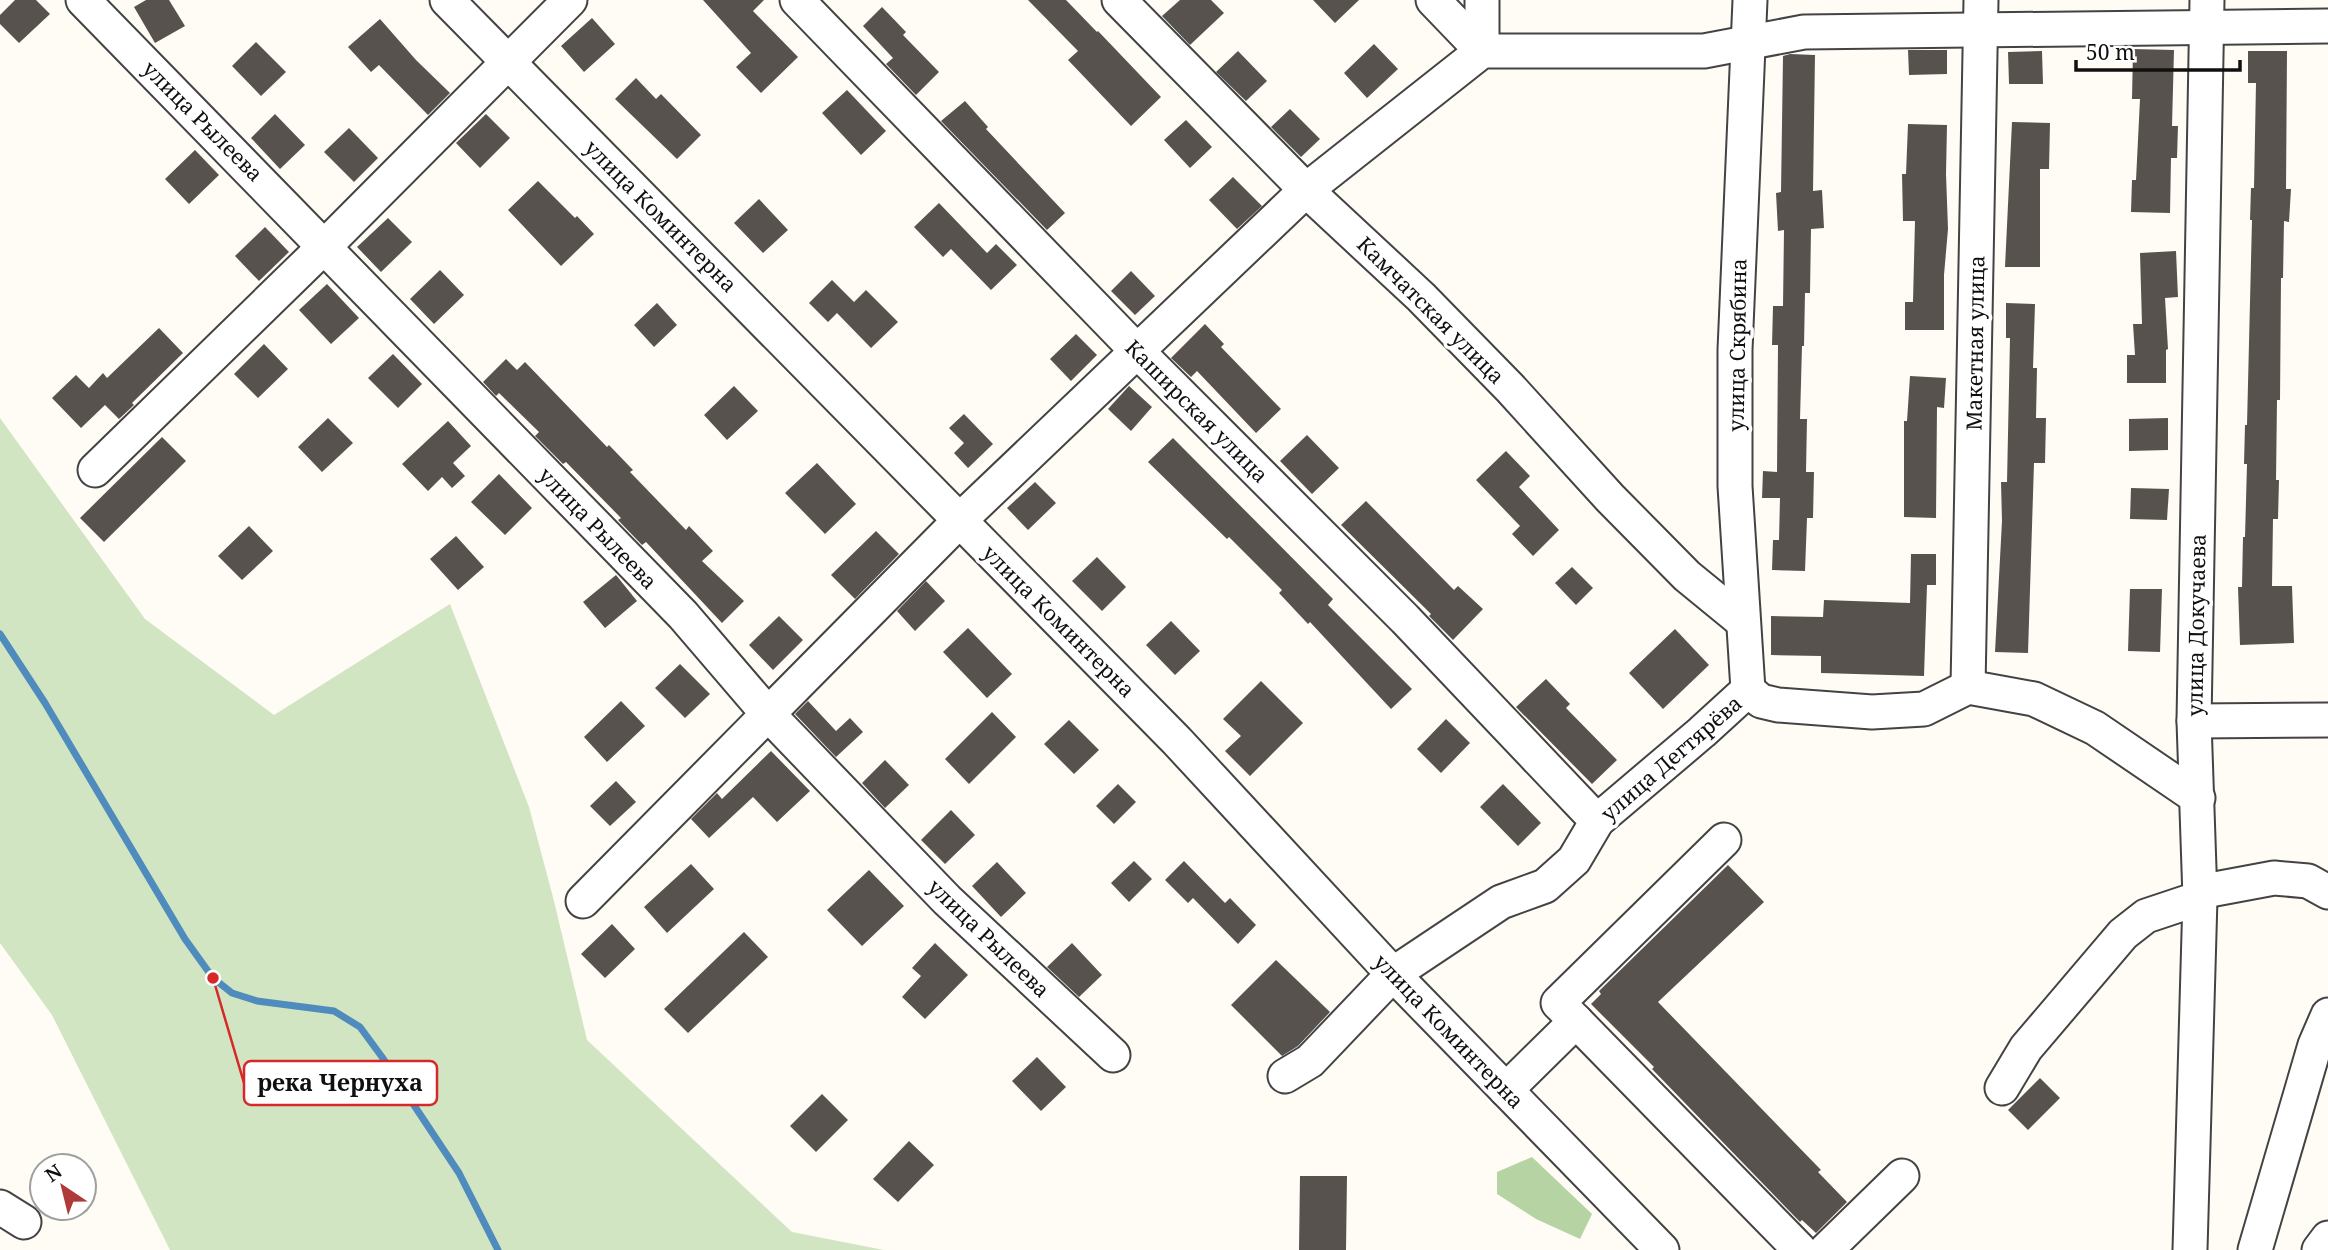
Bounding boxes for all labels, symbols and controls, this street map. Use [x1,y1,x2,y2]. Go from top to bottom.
scale bar [2076,28,2240,72]
text: 50 m [2086,38,2135,66]
street label: улица Рылеева [137,55,269,187]
street label: улица Коминтерна [579,134,743,298]
street label: Камчатская улица [1351,230,1511,390]
street label: Макетная улица [1959,255,1991,431]
street label: улица Скрябина [1721,258,1753,432]
street label: Каширская улица [1120,334,1274,488]
street label: улица Рылеева [533,461,663,595]
street label: улица Докучаева [2180,534,2212,716]
street label: улица Коминтерна [977,539,1141,703]
street label: улица Дегтярёва [1595,689,1747,827]
street label: улица Рылеева [922,873,1056,1003]
street label: улица Коминтерна [1368,948,1530,1114]
callout: река Чернуха [244,1061,437,1105]
text: река Чернуха [257,1066,423,1098]
north arrow [28,1152,98,1222]
text: N [40,1158,67,1188]

